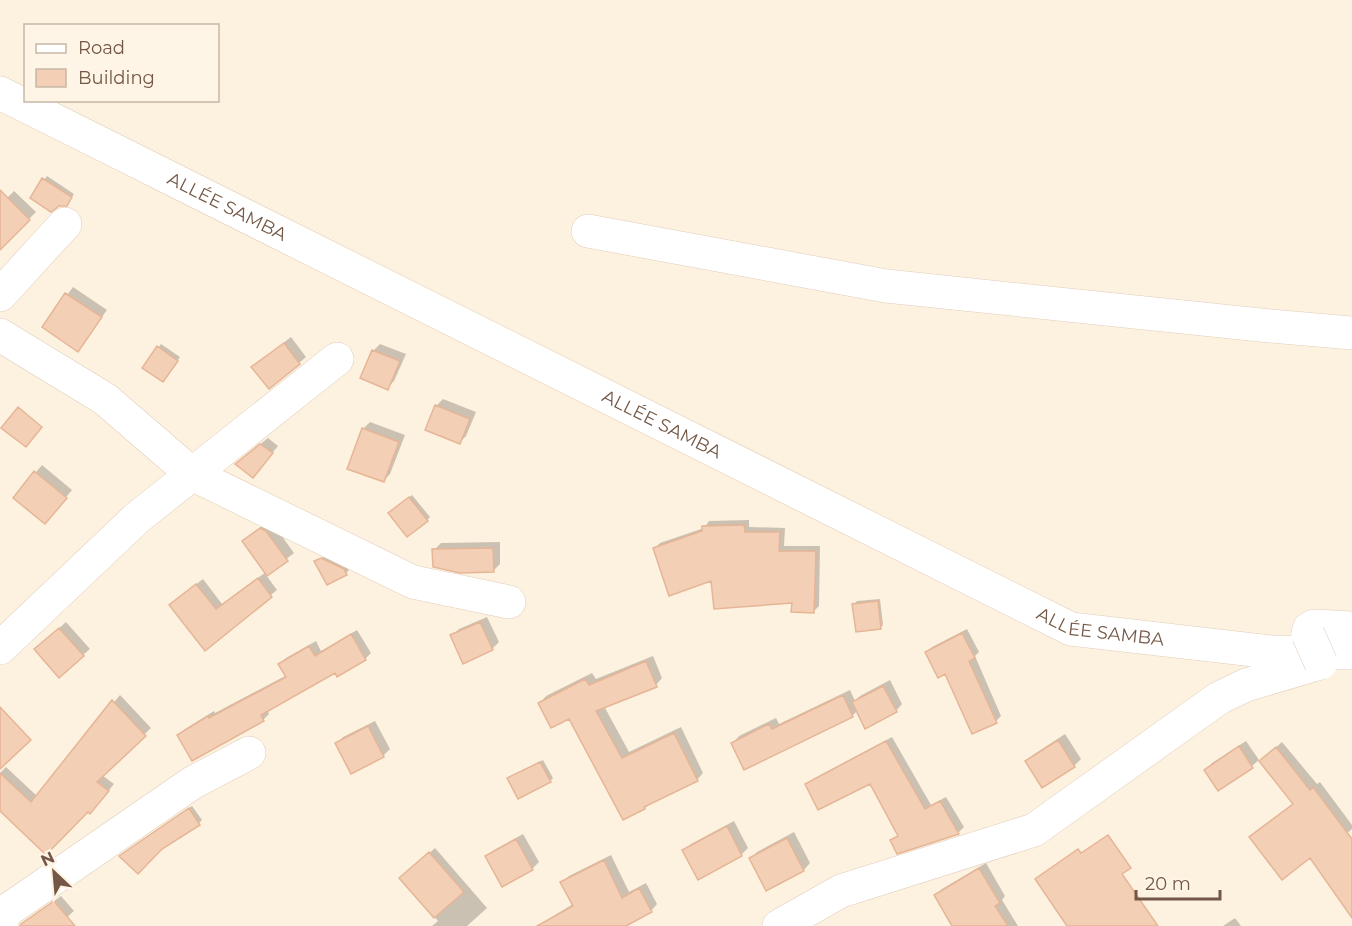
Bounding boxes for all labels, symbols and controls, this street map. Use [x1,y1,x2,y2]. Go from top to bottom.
legend [24,24,219,102]
text: Road [78,37,125,59]
text: Building [78,67,155,89]
street label: ALLÉE SAMBA [164,168,291,246]
street label: ALLÉE SAMBA [598,385,725,463]
street label: ALLÉE SAMBA [1033,603,1165,651]
north arrow [24,842,84,902]
text: N [38,848,58,870]
scale bar [1136,863,1220,901]
text: 20 m [1145,873,1191,895]

